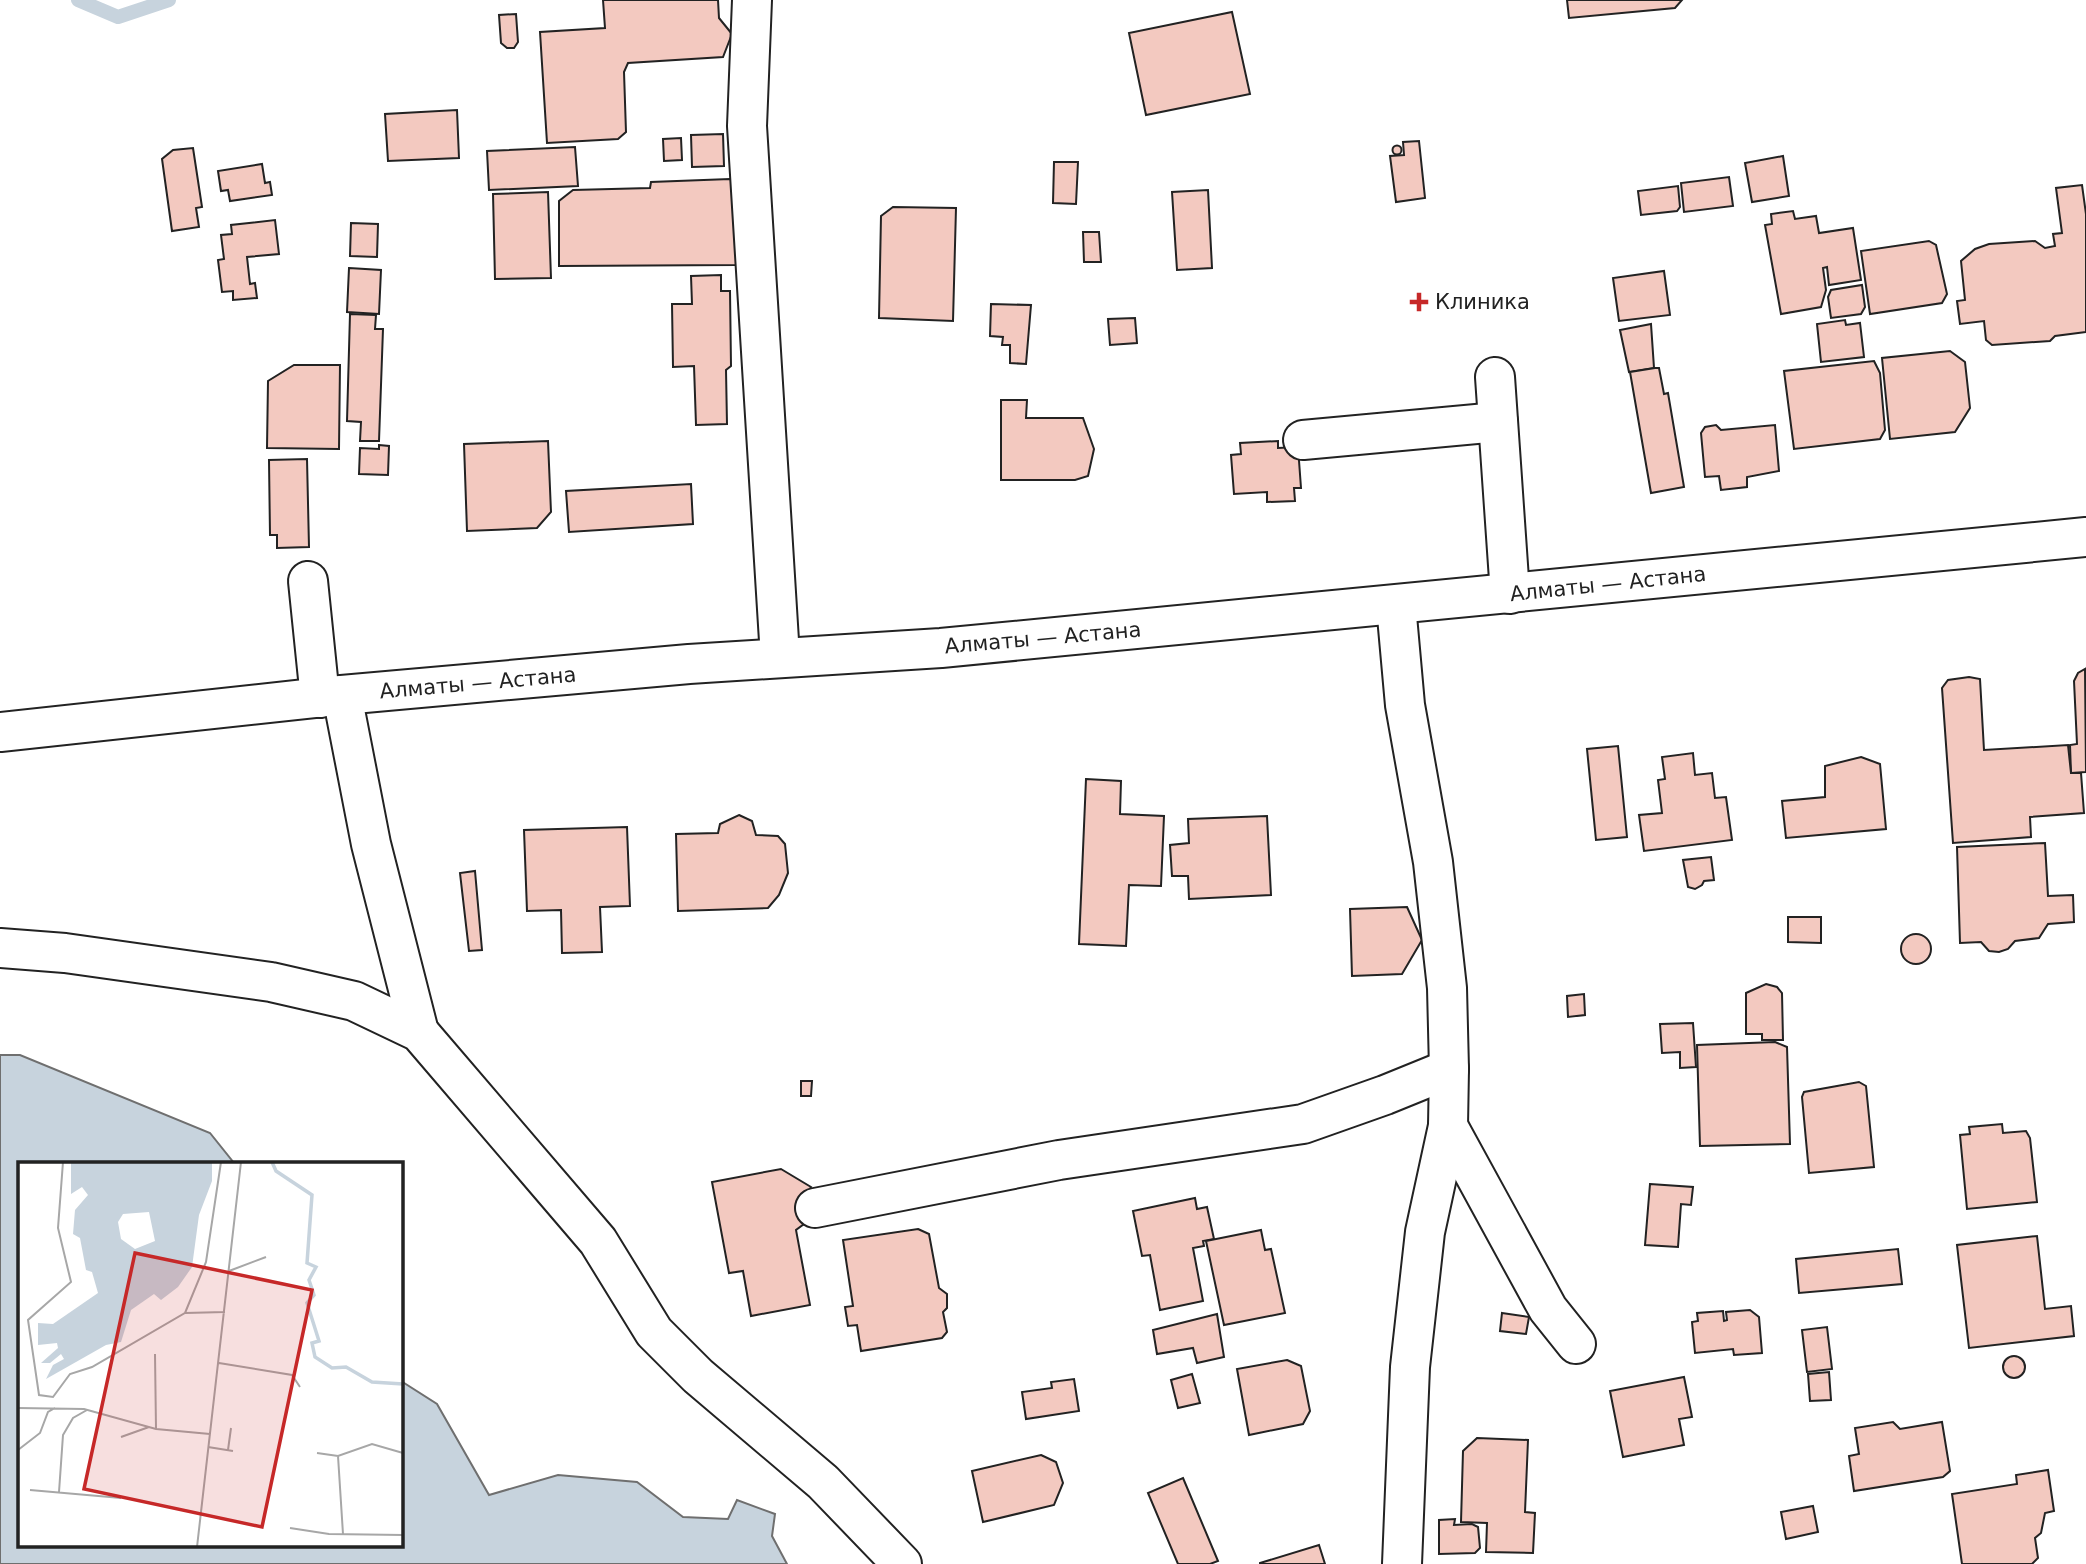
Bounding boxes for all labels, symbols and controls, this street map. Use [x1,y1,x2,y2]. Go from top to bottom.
place label: Клиника [1435,290,1530,314]
marker: Клиника [1409,292,1429,312]
street label: Алматы — Астана [1509,562,1707,606]
street label: Алматы — Астана [944,617,1142,659]
street label: Алматы — Астана [379,662,577,704]
inset map [18,1162,402,1546]

